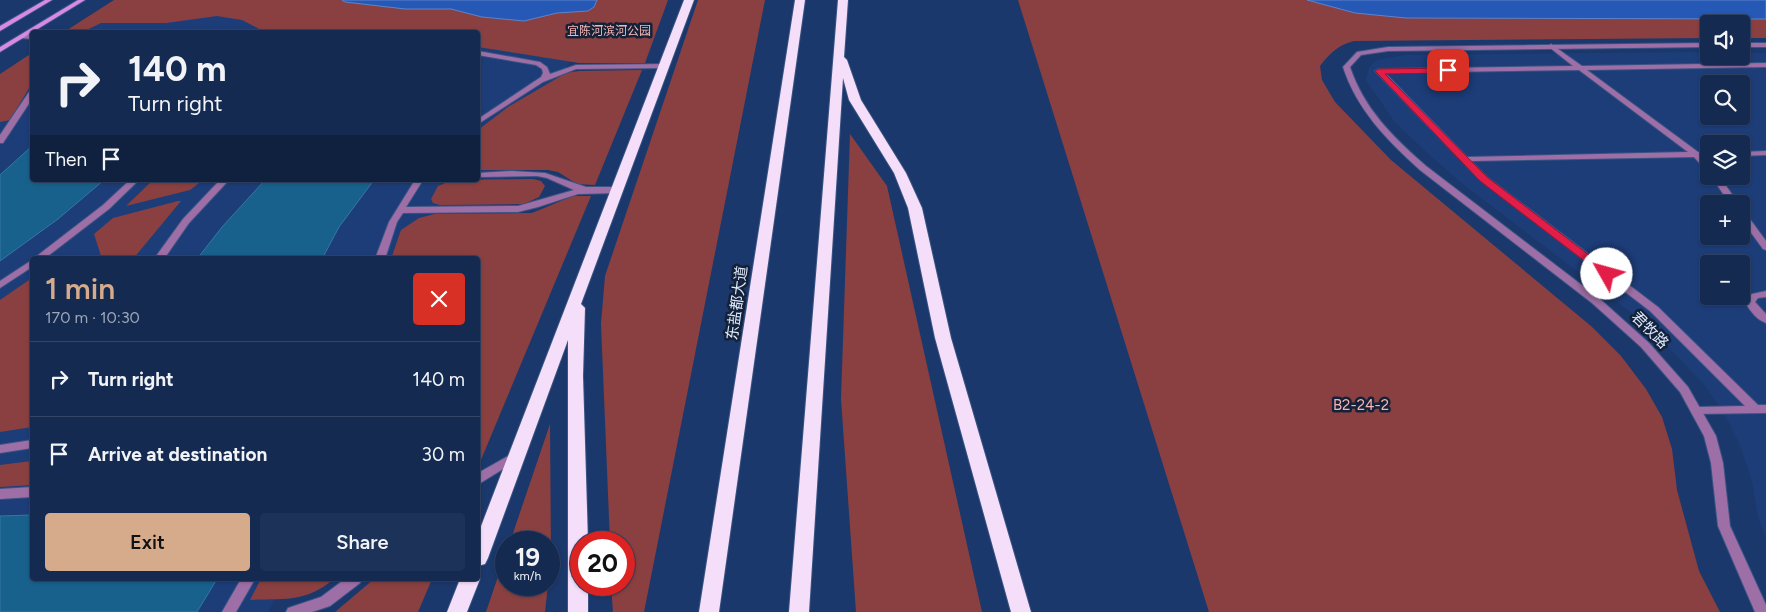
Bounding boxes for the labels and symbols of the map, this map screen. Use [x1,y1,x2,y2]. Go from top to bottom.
park label: 宜陈河滨河公园 [567,24,651,38]
pin [1427,49,1469,91]
position arrow [1580,247,1632,299]
street label: 东盐都大道 [723,265,751,341]
street label: 君牧路 [1628,308,1672,352]
park label: B2-24-2 [1333,396,1389,414]
speed limit sign: 20 [570,531,635,596]

